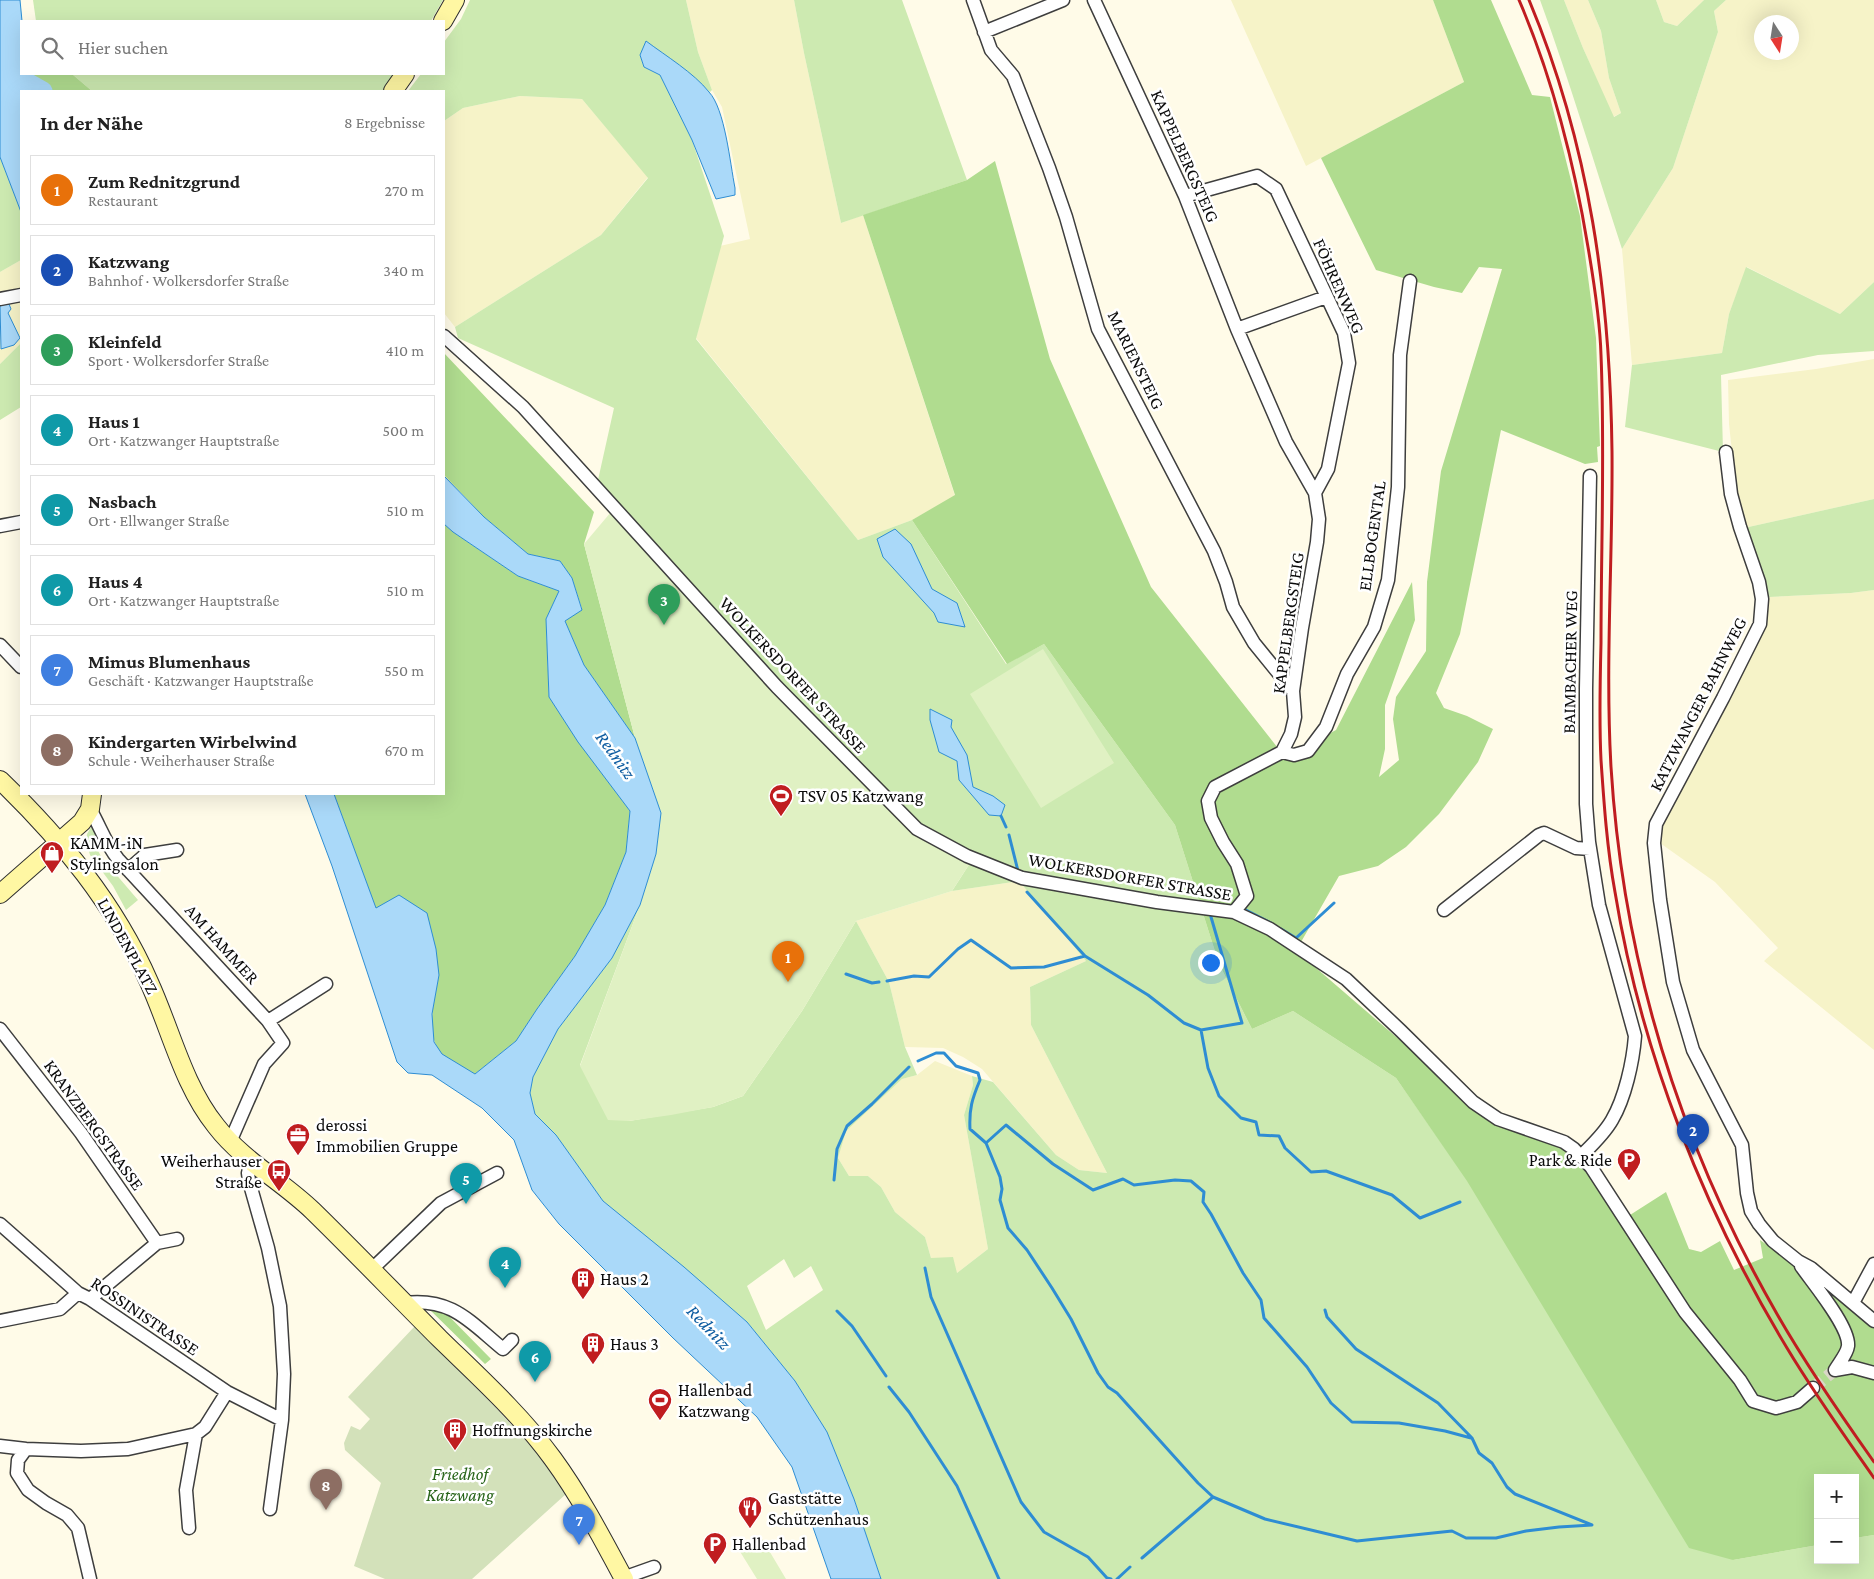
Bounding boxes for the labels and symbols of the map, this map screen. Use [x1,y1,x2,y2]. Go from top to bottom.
north arrow [1754,15,1799,60]
street label: KAPPELBERGSTEIG [1147,87,1223,225]
street label: FÖHRENWEG [1309,235,1369,337]
street label: MARIENSTEIG [1104,308,1168,412]
street label: ELLBOGENTAL [1354,480,1390,592]
street label: KAPPELBERGSTEIG [1268,551,1308,695]
pin: 3 [648,584,680,625]
street label: BAIMBACHER WEG [1559,590,1581,734]
street label: WOLKERSDORFER STRASSE [715,593,871,757]
street label: KATZWANGER BAHNWEG [1645,614,1751,794]
water label: Rednitz [592,727,641,784]
sports icon: TSV 05 Katzwang [768,783,794,817]
place label: TSV 05 Katzwang [798,786,924,806]
place label: KAMM-iN Stylingsalon [70,833,159,874]
shop icon: KAMM-iN Stylingsalon [39,840,65,874]
street label: WOLKERSDORFER STRASSE [1027,849,1233,905]
street label: LINDENPLATZ [93,894,163,998]
street label: AM HAMMER [181,900,264,989]
pin: 1 [772,941,804,982]
your location [1198,950,1224,976]
street label: KRANZBERGSTRASSE [40,1056,148,1194]
pin: 2 [1677,1114,1709,1155]
place label: derossi Immobilien Gruppe [316,1115,458,1156]
office icon: derossi Immobilien Gruppe [285,1122,311,1156]
parking icon: Park & Ride [1616,1147,1642,1181]
place label: Park & Ride [1529,1150,1612,1170]
place label: Weiherhauser Straße [161,1151,263,1192]
bus stop icon: Weiherhauser Straße [266,1158,292,1192]
pin: 5 [450,1163,482,1204]
pin: 4 [489,1247,521,1288]
building icon: Haus 2 [570,1266,596,1300]
place label: Haus 2 [600,1269,649,1289]
street label: ROSSINISTRASSE [87,1273,203,1360]
water label: Rednitz [683,1300,736,1354]
building icon: Haus 3 [580,1331,606,1365]
place label: Haus 3 [610,1334,659,1354]
pin: 6 [519,1341,551,1382]
place label: Hallenbad Katzwang [678,1380,753,1421]
sports icon: Hallenbad Katzwang [647,1387,673,1421]
building icon: Hoffnungskirche [442,1417,468,1451]
place label: Hoffnungskirche [472,1420,592,1440]
park label: Friedhof Katzwang [426,1464,495,1505]
pin: 8 [310,1469,342,1510]
place label: Gaststätte Schützenhaus [768,1488,869,1529]
restaurant icon: Gaststätte Schützenhaus [737,1495,763,1529]
pin: 7 [563,1504,595,1545]
parking icon: Hallenbad [702,1531,728,1565]
place label: Hallenbad [732,1534,807,1554]

